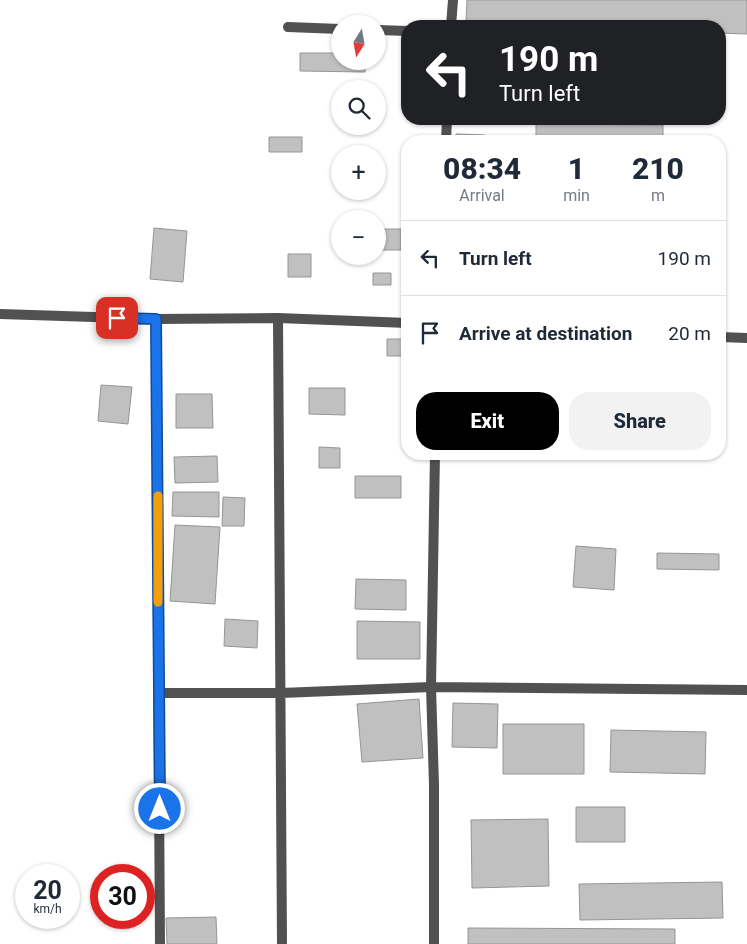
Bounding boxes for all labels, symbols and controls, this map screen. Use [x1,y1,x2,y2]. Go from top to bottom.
north arrow [331,15,386,70]
map controls [331,15,386,265]
text: 190 m [499,39,598,80]
icon: left [416,40,481,105]
button: search [331,80,386,135]
text: Turn left [499,81,580,106]
button: + [331,145,386,200]
text: 08:34 [443,151,521,186]
text: 1 [568,151,585,186]
text: 210 [632,151,684,186]
text: Arrival [459,186,505,205]
text: min [563,186,590,205]
text: m [651,186,665,205]
button: − [331,210,386,265]
icon: left [416,244,444,272]
text: Turn left [459,247,532,270]
text: 190 m [658,247,711,270]
pin [96,297,138,339]
icon: arrive [103,304,131,332]
icon: arrive [416,319,444,347]
text: Arrive at destination [459,322,632,345]
text: 20 m [668,322,711,345]
button: Exit [416,392,559,450]
button: Share [569,392,711,450]
position arrow [133,782,185,834]
speed limit sign: 30 [90,864,155,929]
text: 20 [33,876,62,905]
text: km/h [33,902,62,916]

